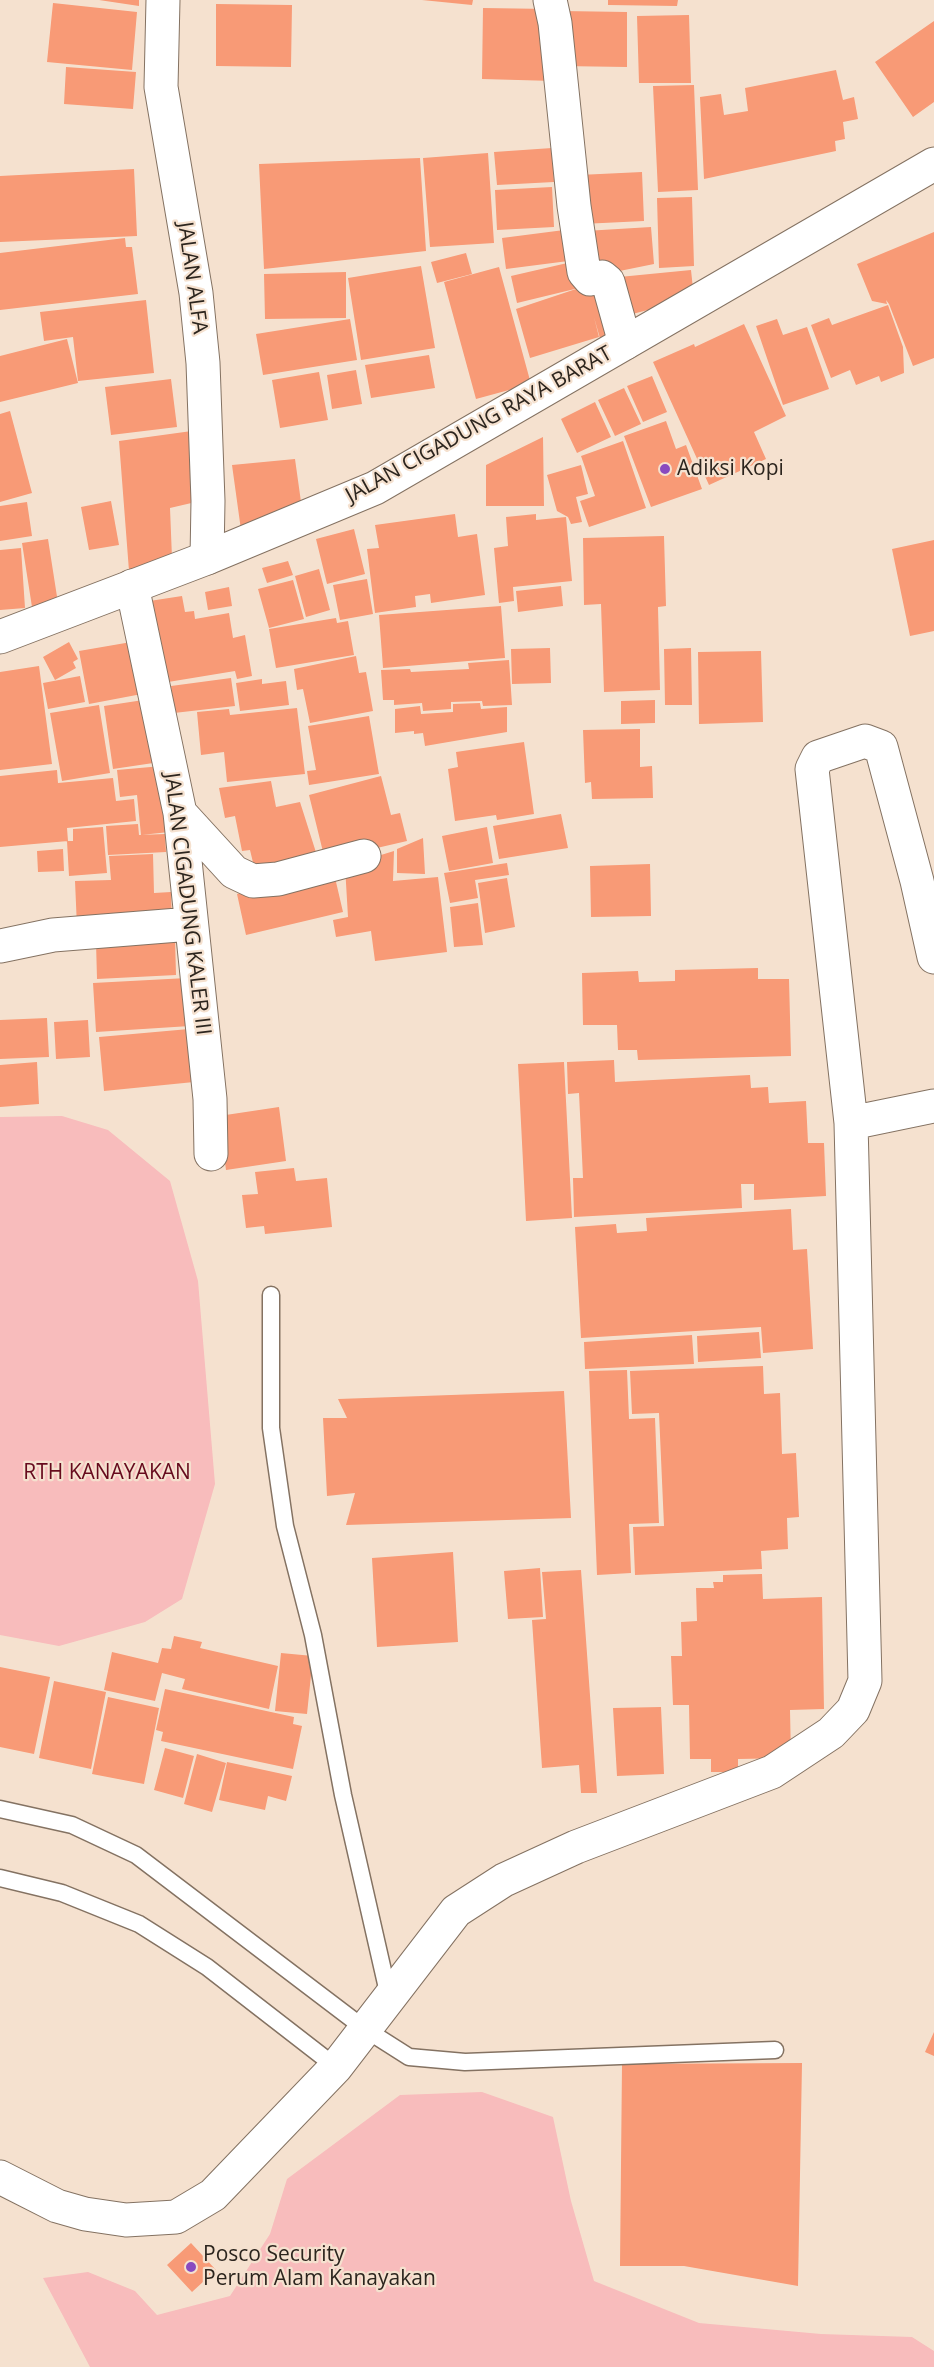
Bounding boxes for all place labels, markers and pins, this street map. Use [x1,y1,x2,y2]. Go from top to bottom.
place label: Adiksi Kopi [677,456,784,482]
marker: Adiksi Kopi [658,462,672,476]
place label: Posco Security Perum Alam Kanayakan [203,2242,436,2292]
marker: Posco Security Perum Alam Kanayakan [184,2260,198,2274]

